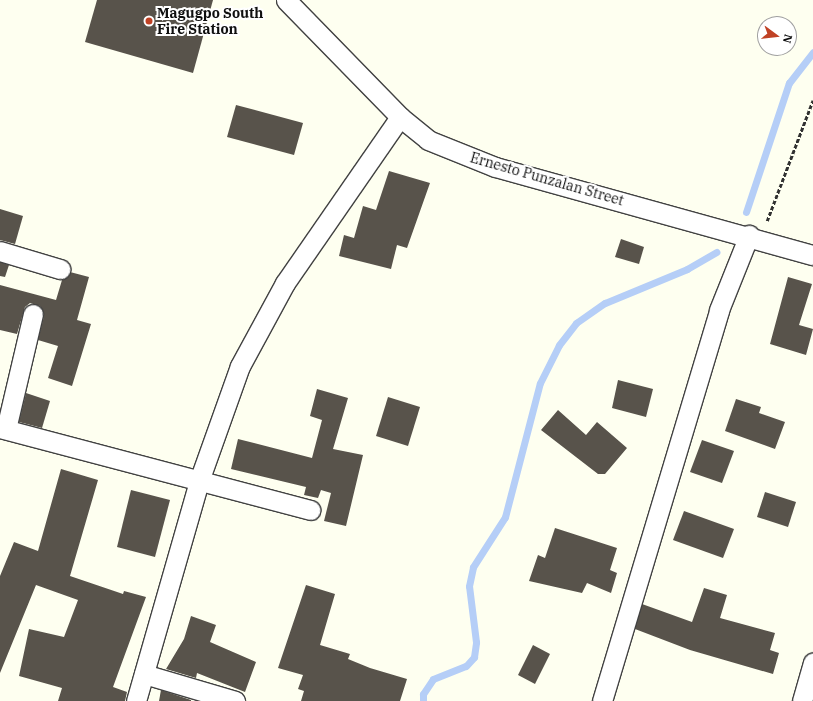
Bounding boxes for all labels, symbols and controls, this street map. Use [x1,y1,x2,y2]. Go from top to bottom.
place label: Magugpo South Fire Station [157,5,263,38]
marker: Magugpo South Fire Station [144,16,154,26]
north arrow [757,16,797,56]
text: N [780,33,796,45]
street label: Ernesto Punzalan Street [468,149,626,209]

